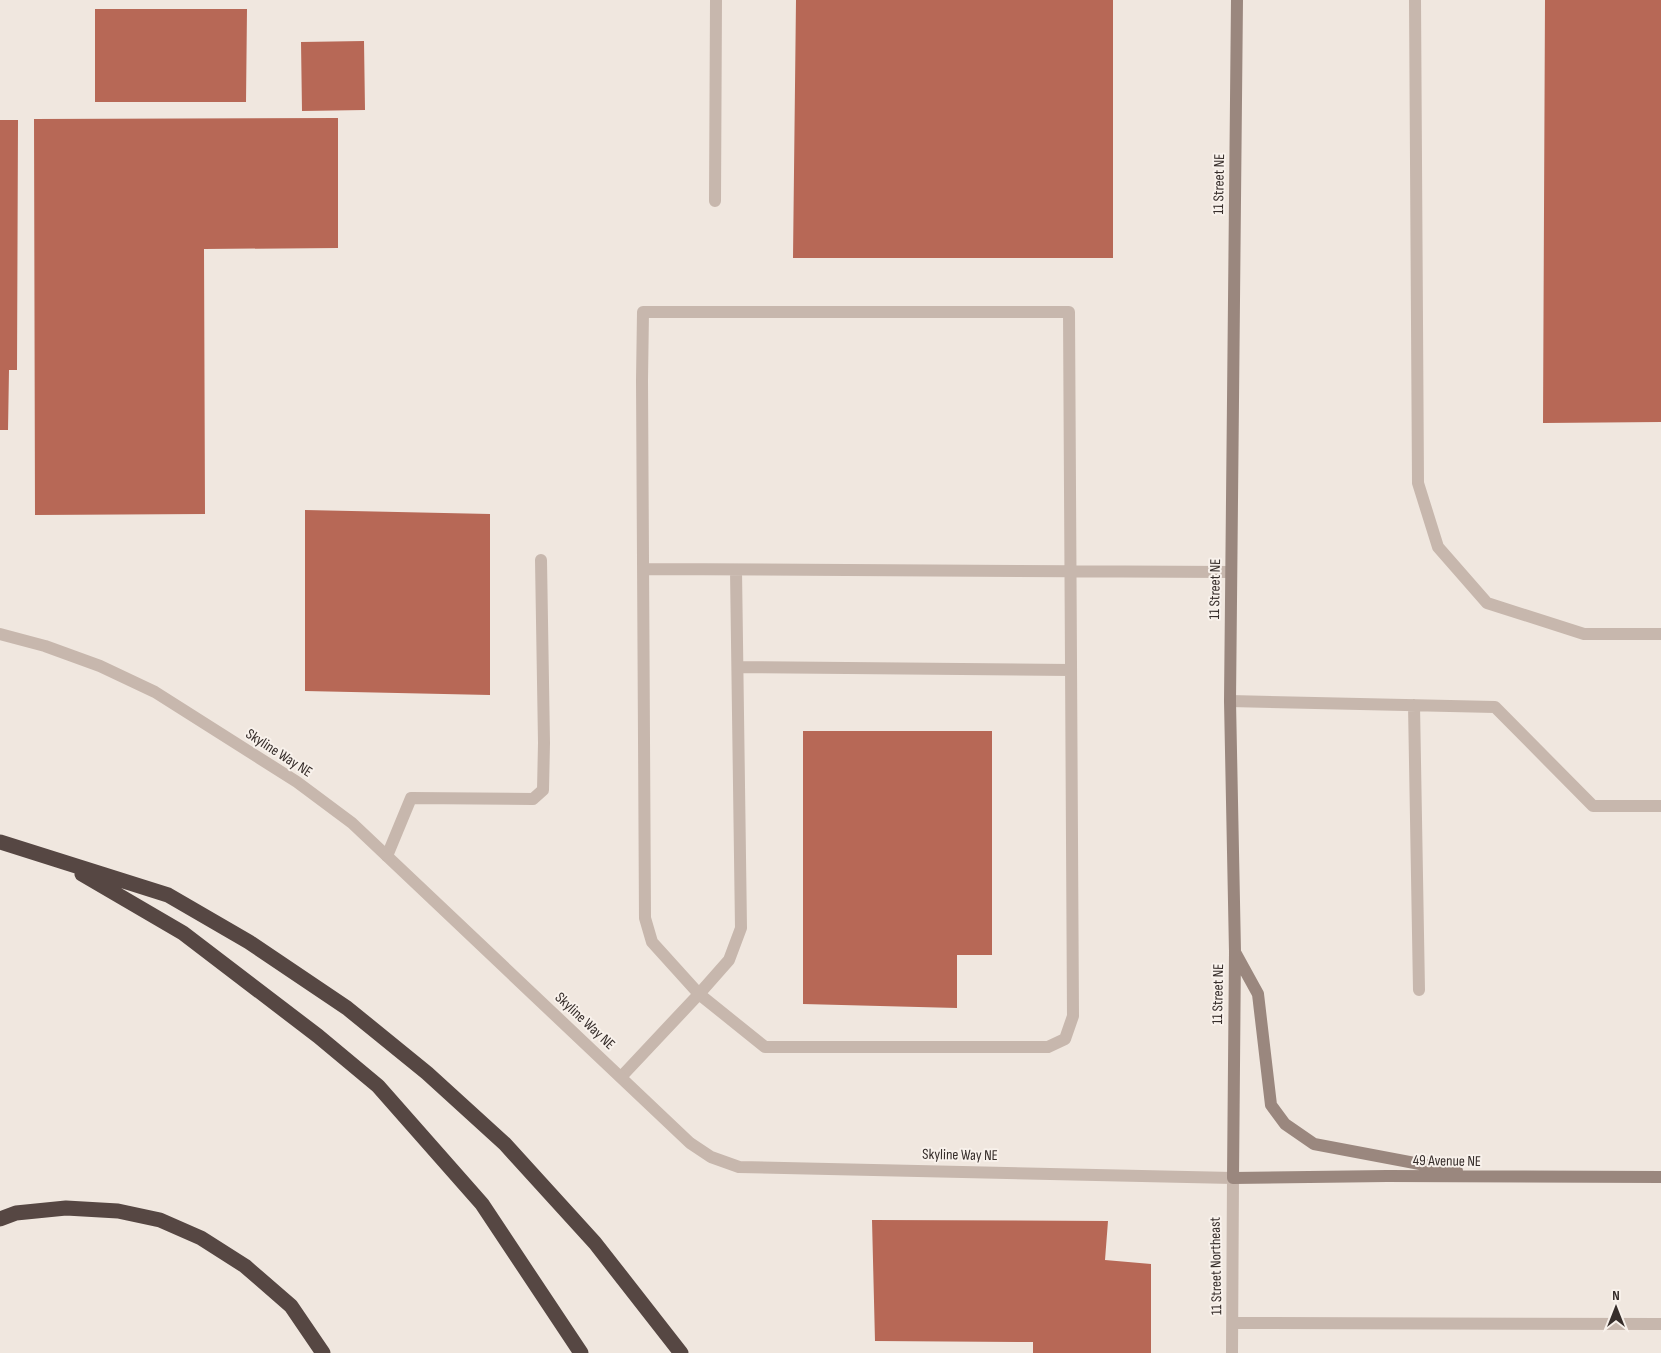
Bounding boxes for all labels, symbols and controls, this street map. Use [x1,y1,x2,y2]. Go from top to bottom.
street label: 11 Street NE [1209,153,1229,215]
street label: 11 Street NE [1205,558,1225,620]
street label: Skyline Way NE [242,724,316,782]
street label: 11 Street NE [1208,963,1228,1025]
street label: Skyline Way NE [551,988,619,1054]
street label: Skyline Way NE [922,1145,998,1165]
street label: 49 Avenue NE [1413,1151,1481,1171]
street label: 11 Street Northeast [1206,1216,1226,1315]
north arrow [1591,1283,1641,1333]
text: N [1612,1287,1620,1304]

